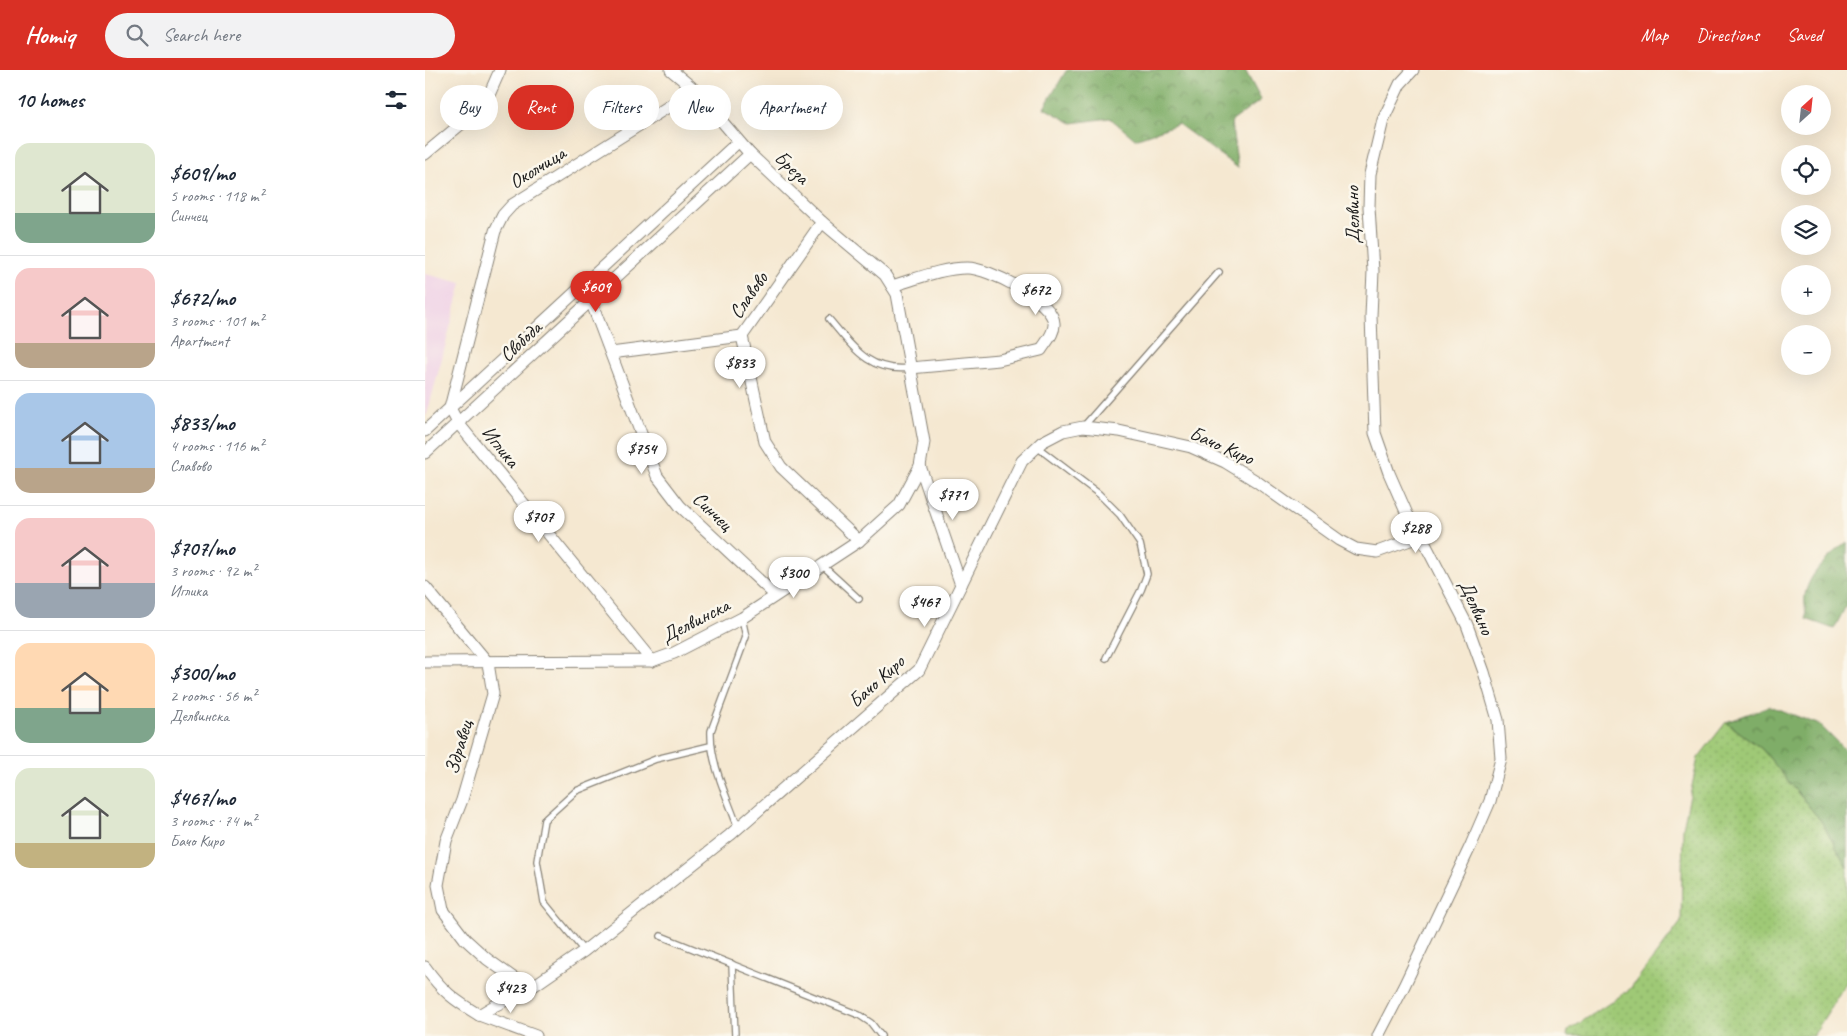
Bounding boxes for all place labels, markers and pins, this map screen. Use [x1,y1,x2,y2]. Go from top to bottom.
pin: $609 [566,270,626,313]
pin: $672 [1006,274,1066,316]
pin: $833 [710,346,770,389]
pin: $754 [612,432,672,475]
pin: $771 [923,478,983,521]
pin: $707 [509,500,569,543]
pin: $288 [1386,512,1446,554]
pin: $300 [764,556,824,599]
pin: $467 [895,586,955,628]
pin: $423 [481,972,541,1014]

